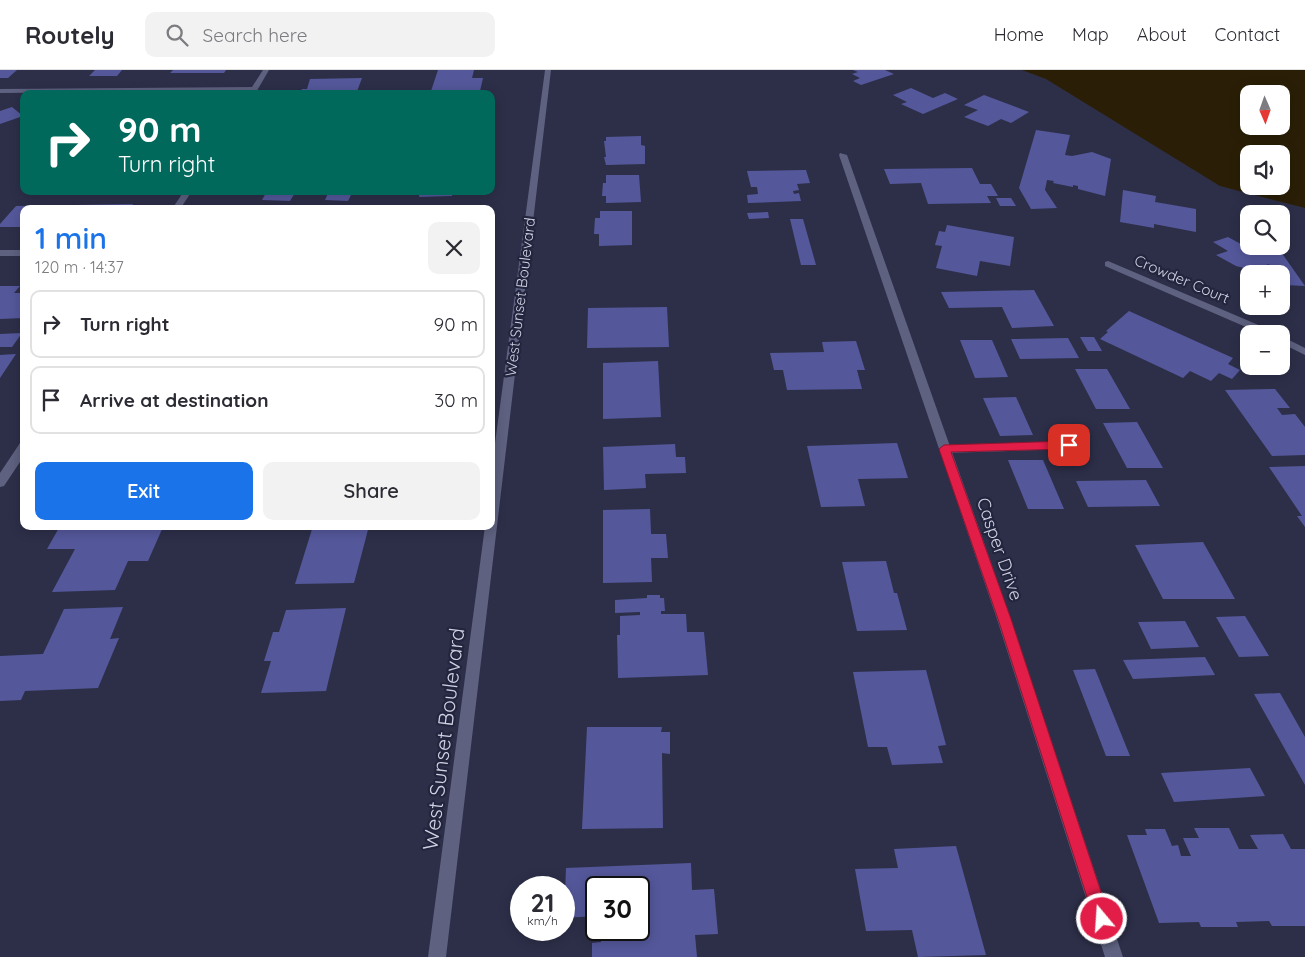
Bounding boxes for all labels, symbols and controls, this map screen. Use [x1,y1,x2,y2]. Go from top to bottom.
search box [145,12,495,57]
text: Routely [25,20,115,50]
icon: search [163,21,191,49]
text: Search here [203,23,307,47]
text: Home [994,23,1044,46]
text: Map [1072,23,1109,46]
text: About [1137,23,1187,46]
text: Contact [1215,23,1280,46]
north arrow [1240,85,1290,135]
map controls [1240,85,1290,375]
text: 90 m [118,107,201,151]
icon: right [35,110,100,175]
button: sound [1240,145,1290,195]
text: Turn right [118,150,215,178]
button: search [1240,205,1290,255]
street label: West Sunset Boulevard [501,217,539,377]
text: 1 min [35,219,107,257]
button: close [428,222,480,274]
street label: Crowder Court [1132,250,1232,308]
text: 120 m · 14:37 [35,257,124,277]
button: + [1240,265,1290,315]
icon: right [37,310,65,338]
text: Turn right [80,312,169,336]
text: 90 m [434,312,478,336]
button: − [1240,325,1290,375]
icon: arrive [37,386,65,414]
text: Arrive at destination [80,388,269,412]
text: 30 m [434,388,478,412]
pin [1048,424,1090,466]
icon: arrive [1055,431,1083,459]
button: Exit [35,462,253,520]
button: Share [263,462,480,520]
street label: Casper Drive [972,495,1028,603]
street label: West Sunset Boulevard [416,626,470,852]
speed limit sign: 30 [585,876,650,941]
text: 21 [531,887,554,918]
position arrow [1075,892,1127,944]
text: km/h [527,913,558,928]

